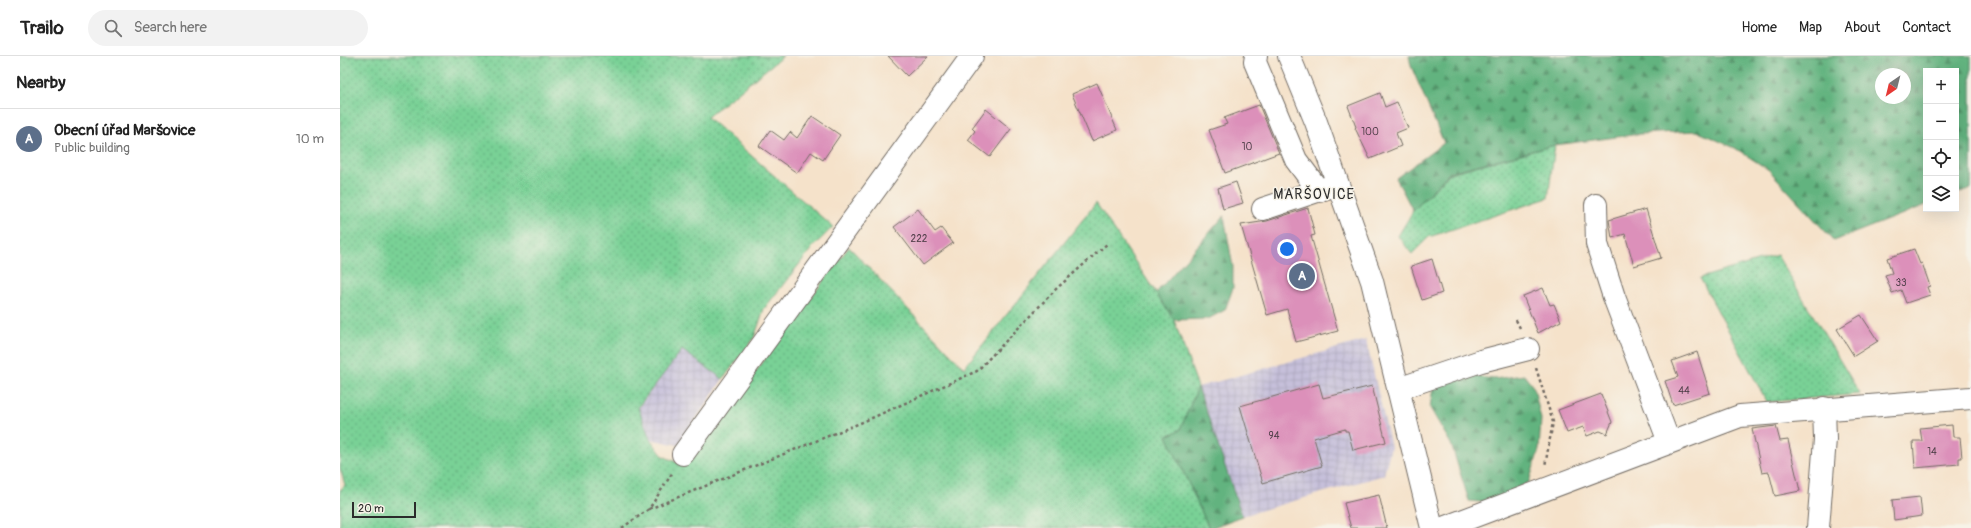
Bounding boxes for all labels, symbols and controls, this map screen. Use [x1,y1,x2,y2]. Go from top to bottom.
search box [88,10,368,46]
text: Trailo [20,16,64,40]
icon: search [102,17,124,39]
text: Search here [134,18,207,37]
text: Home [1742,19,1777,36]
text: Map [1799,19,1822,36]
text: About [1844,19,1880,36]
text: Contact [1902,19,1951,36]
north arrow [1875,68,1911,104]
map controls [1923,68,1959,212]
button: + [1923,68,1959,104]
text: Nearby [16,72,65,93]
button: − [1923,104,1959,140]
text: Obecní úřad Maršovice [54,121,195,140]
house number: 100 [1361,126,1379,138]
text: A [25,131,33,147]
text: 10 m [296,131,324,147]
text: Public building [54,140,130,156]
button: locate [1923,140,1959,176]
house number: 10 [1242,141,1253,153]
button: layers [1923,176,1959,212]
district label: MARŠOVICE [1273,185,1355,203]
house number: 222 [911,233,928,245]
your location [1277,239,1297,259]
pin: A [1289,261,1315,291]
house number: 33 [1895,277,1907,289]
house number: 44 [1678,385,1690,397]
house number: 94 [1269,430,1280,442]
house number: 14 [1927,446,1937,458]
scale bar [352,500,416,519]
text: 20 m [358,502,384,515]

